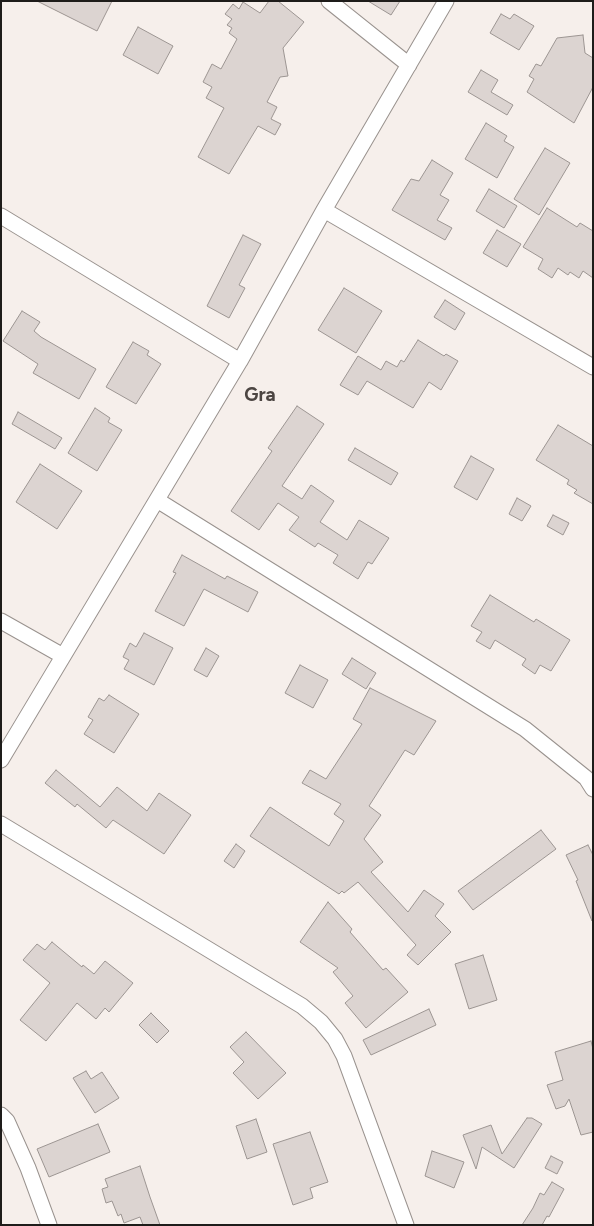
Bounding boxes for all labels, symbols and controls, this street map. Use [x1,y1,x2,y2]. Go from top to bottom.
district label: Gra [244,384,276,406]

